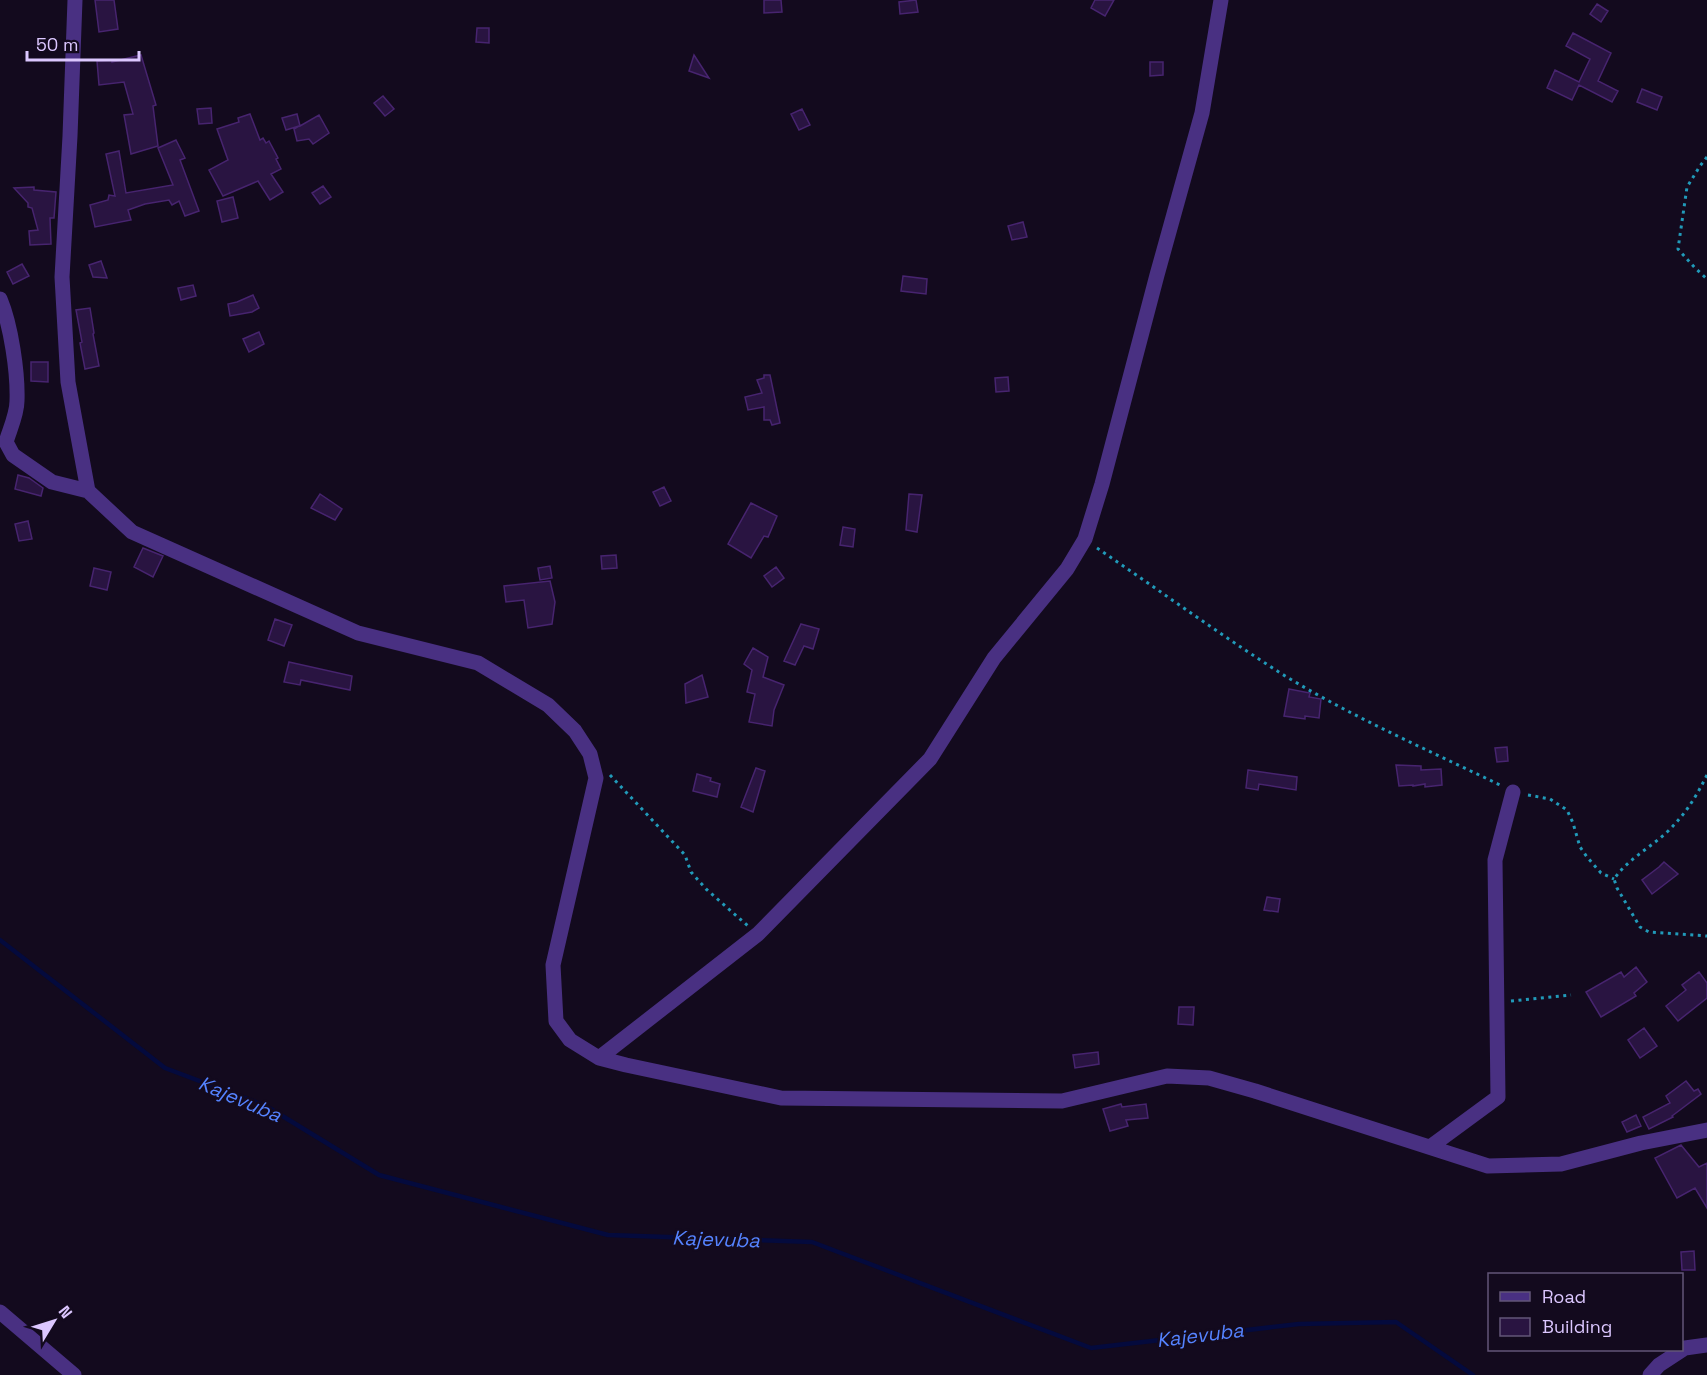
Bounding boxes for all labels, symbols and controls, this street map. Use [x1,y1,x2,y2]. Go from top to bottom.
scale bar [27,24,140,62]
text: 50 m [36,33,78,56]
water label: Kajevuba [195,1070,286,1128]
water label: Kajevuba [672,1224,761,1254]
legend [1488,1273,1683,1351]
text: Road [1542,1285,1586,1308]
north arrow [24,1291,84,1351]
text: N [54,1301,77,1323]
text: Building [1542,1315,1612,1338]
water label: Kajevuba [1155,1317,1245,1353]

